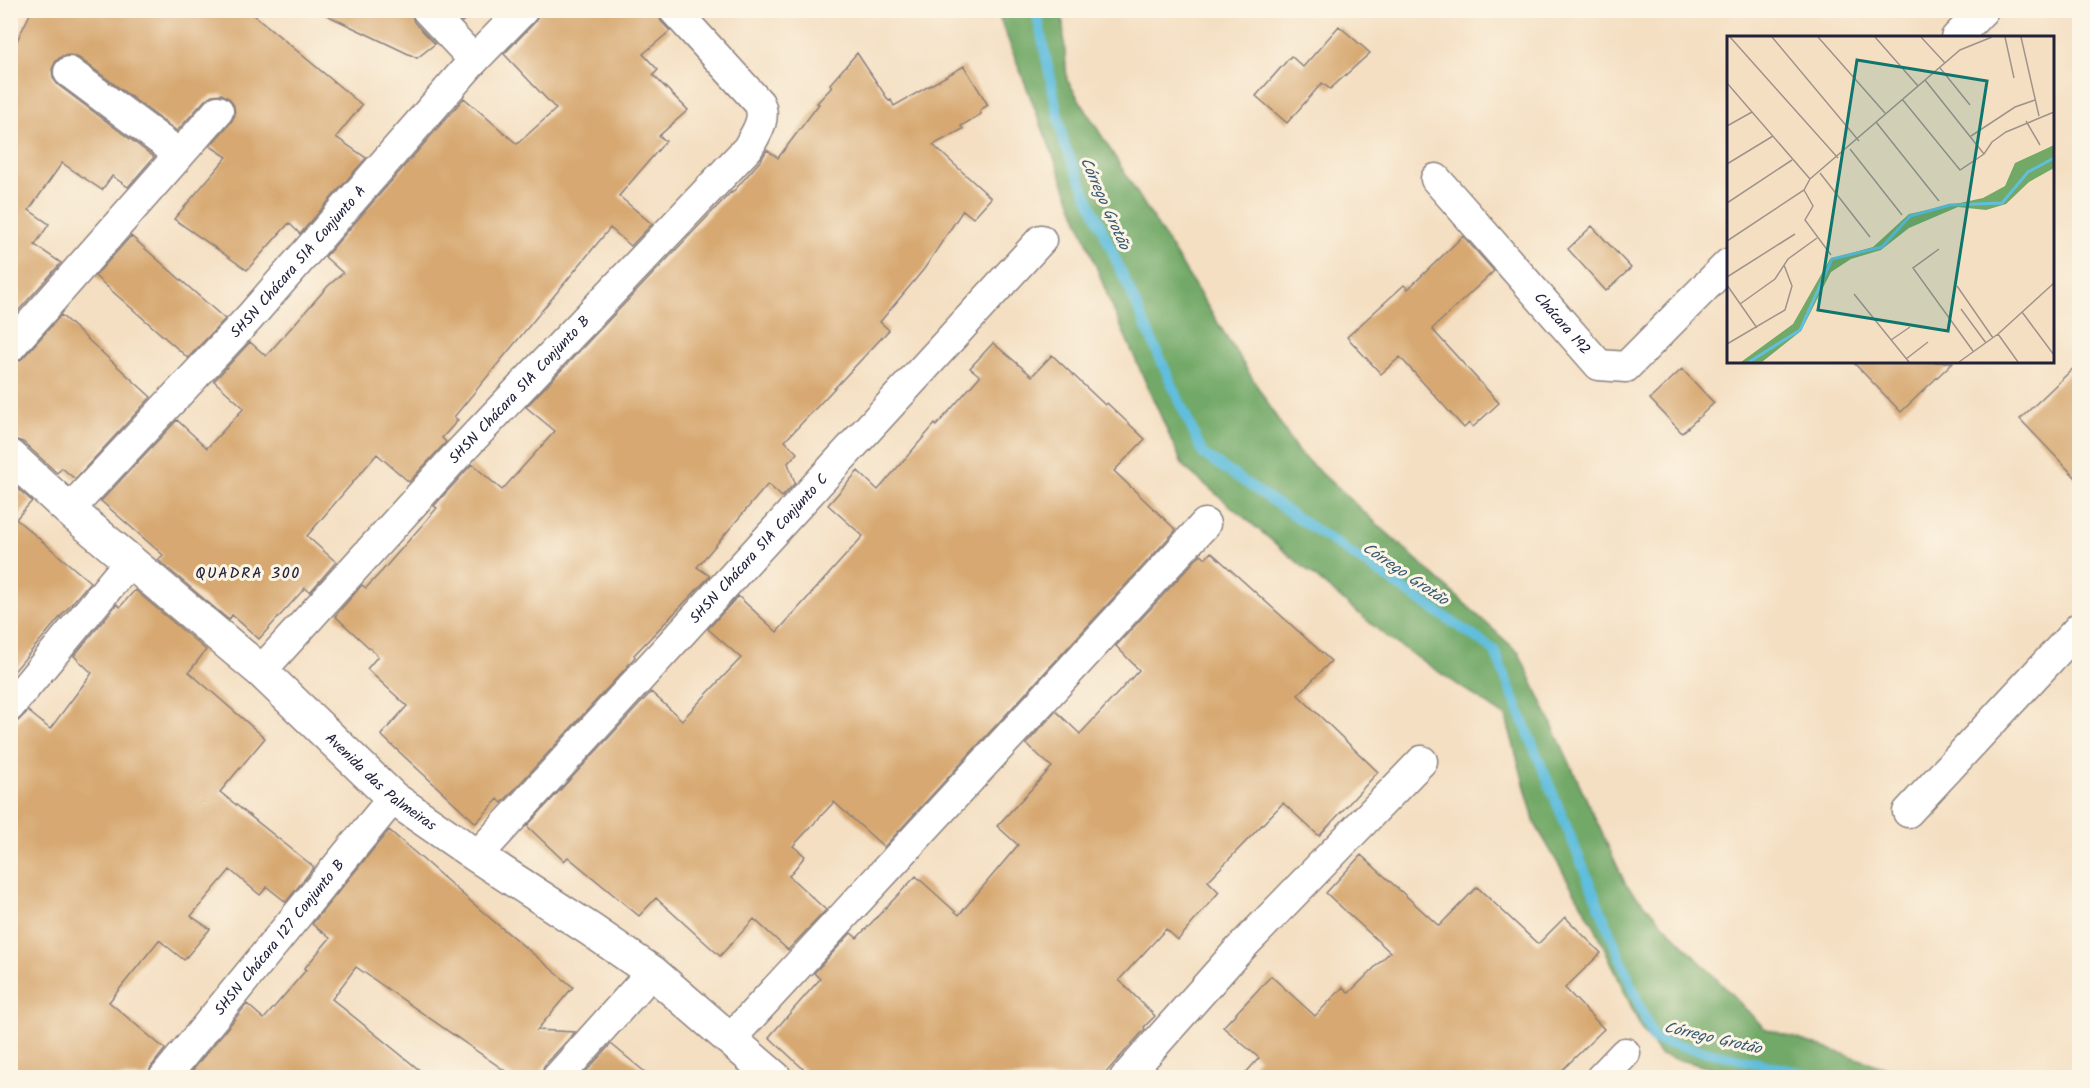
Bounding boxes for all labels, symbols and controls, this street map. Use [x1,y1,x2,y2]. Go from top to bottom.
inset map [1727,36,2054,363]
water label: Córrego Grotão [1073,153,1137,256]
street label: SHSN Chácara 51A Conjunto A [225,180,373,344]
street label: Chácara 192 [1527,287,1596,361]
street label: SHSN Chácara 51A Conjunto B [443,310,596,470]
street label: SHSN Chácara 51A Conjunto C [684,469,835,630]
water label: Córrego Grotão [1357,536,1455,613]
district label: QUADRA 300 [195,561,301,586]
street label: Avenida das Palmeiras [319,728,442,838]
street label: SHSN Chácara 127 Conjunto B [209,854,351,1021]
water label: Córrego Grotão [1662,1015,1766,1062]

